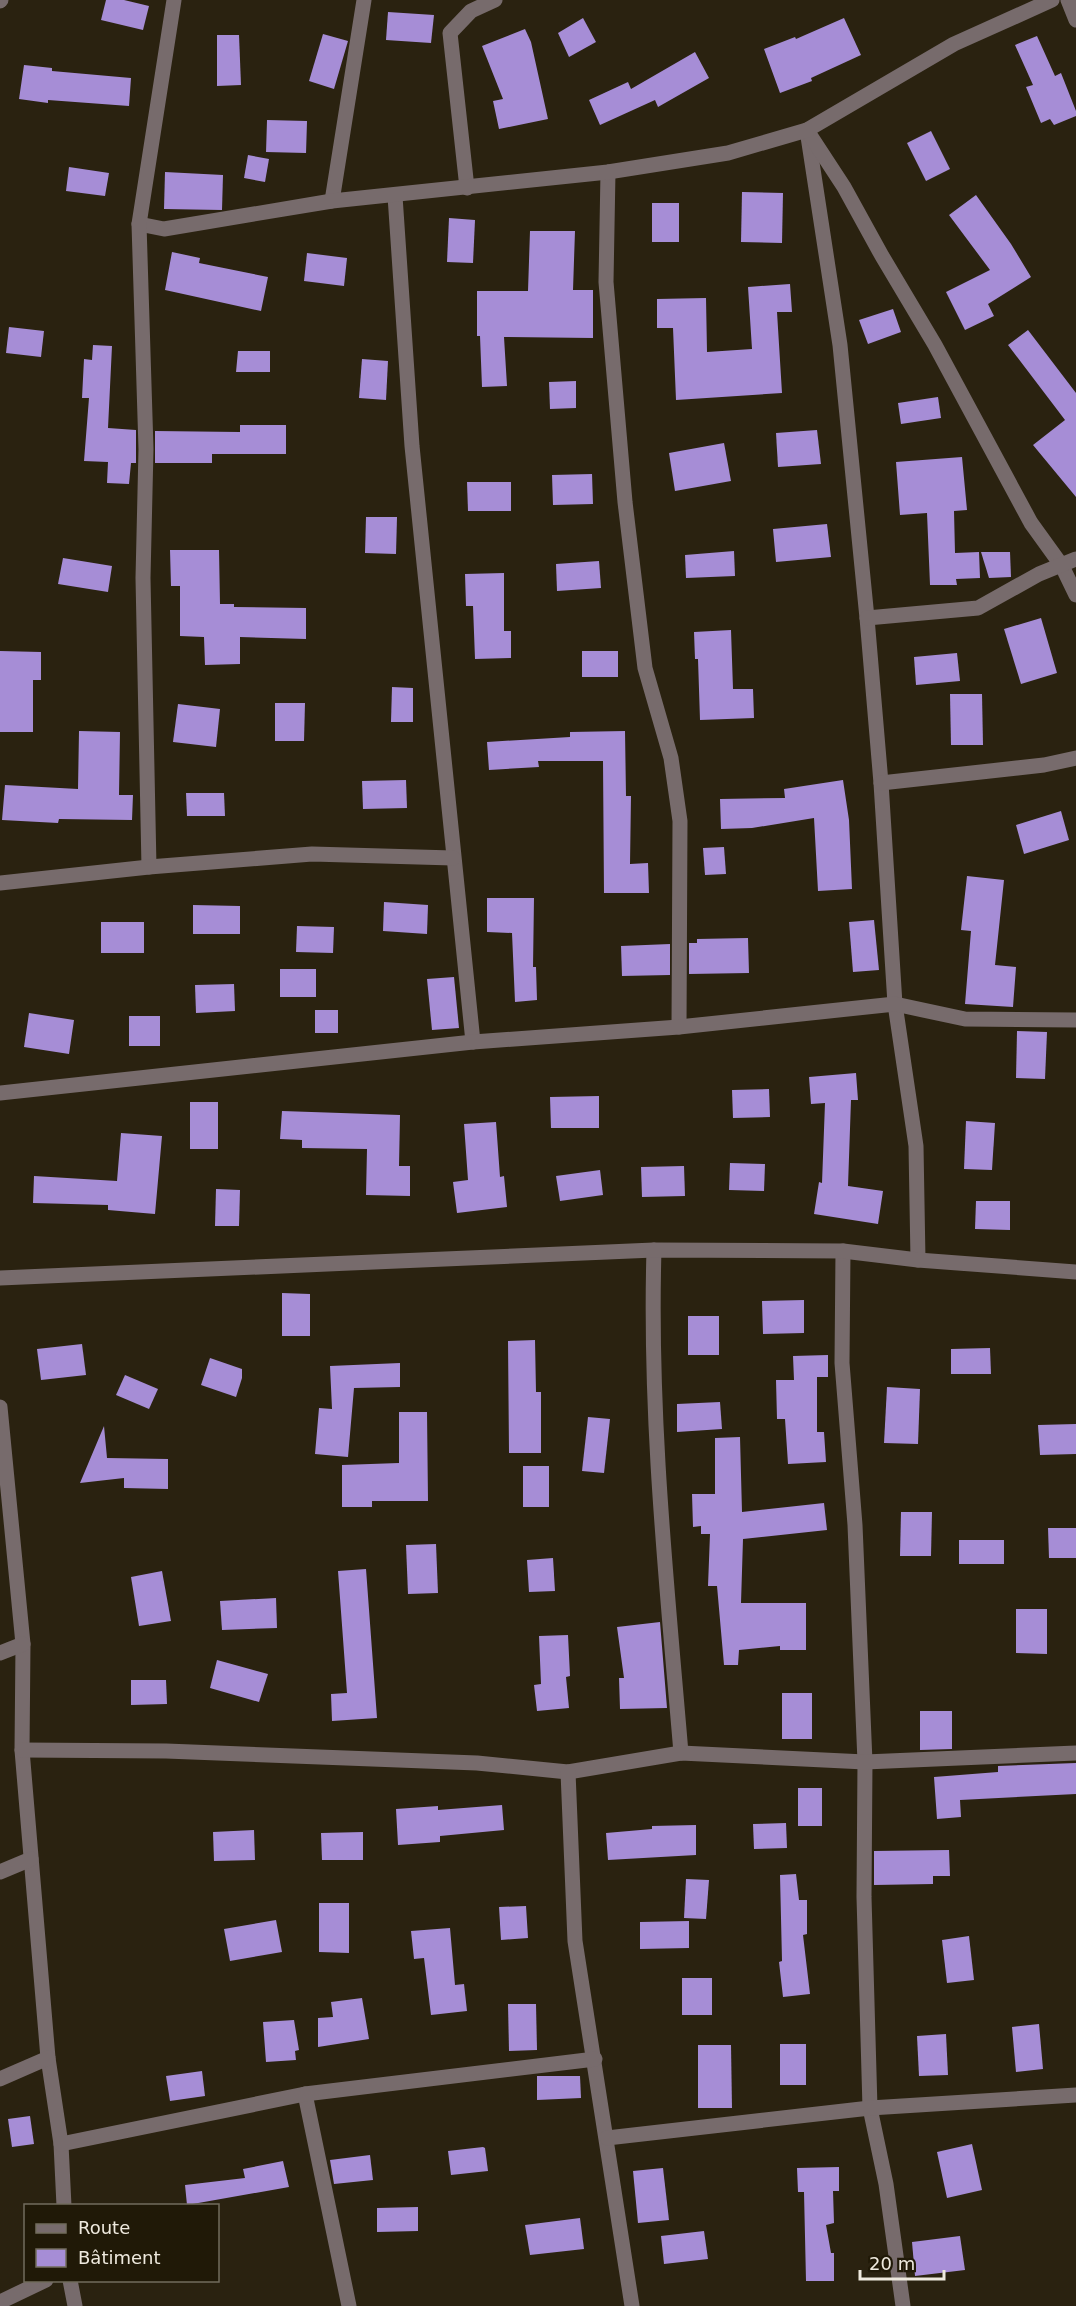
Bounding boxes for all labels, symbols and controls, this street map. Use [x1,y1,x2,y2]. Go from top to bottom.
legend [24,2204,219,2282]
text: Route [78,2217,130,2238]
scale bar [860,2243,944,2281]
text: Bâtiment [78,2247,161,2268]
text: 20 m [869,2253,915,2274]

